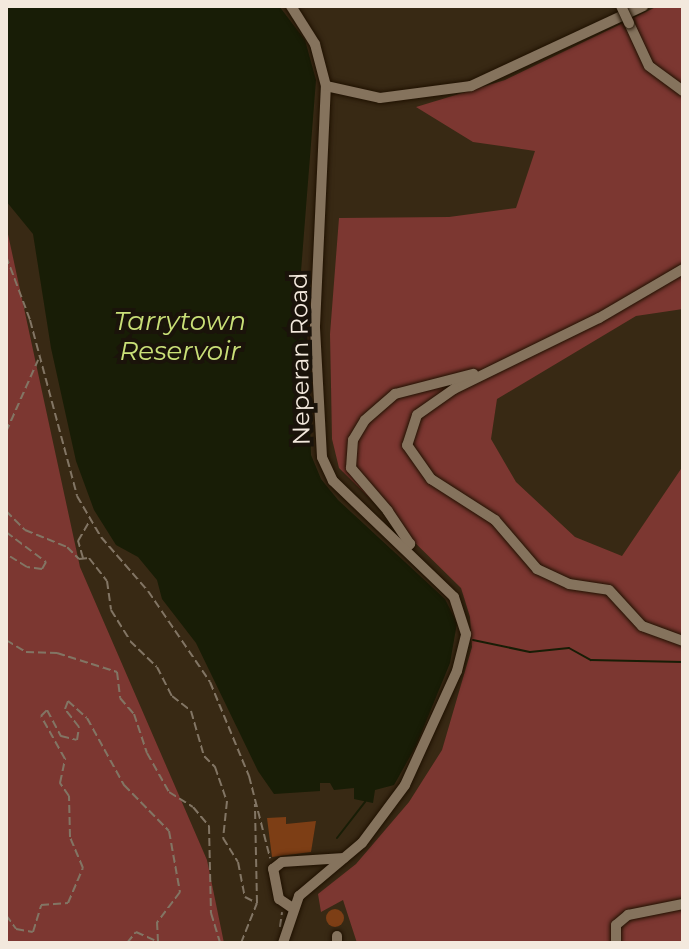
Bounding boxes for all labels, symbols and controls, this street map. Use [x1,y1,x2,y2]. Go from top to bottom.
street label: Neperan Road [284,272,316,446]
water label: Tarrytown Reservoir [114,306,246,368]

